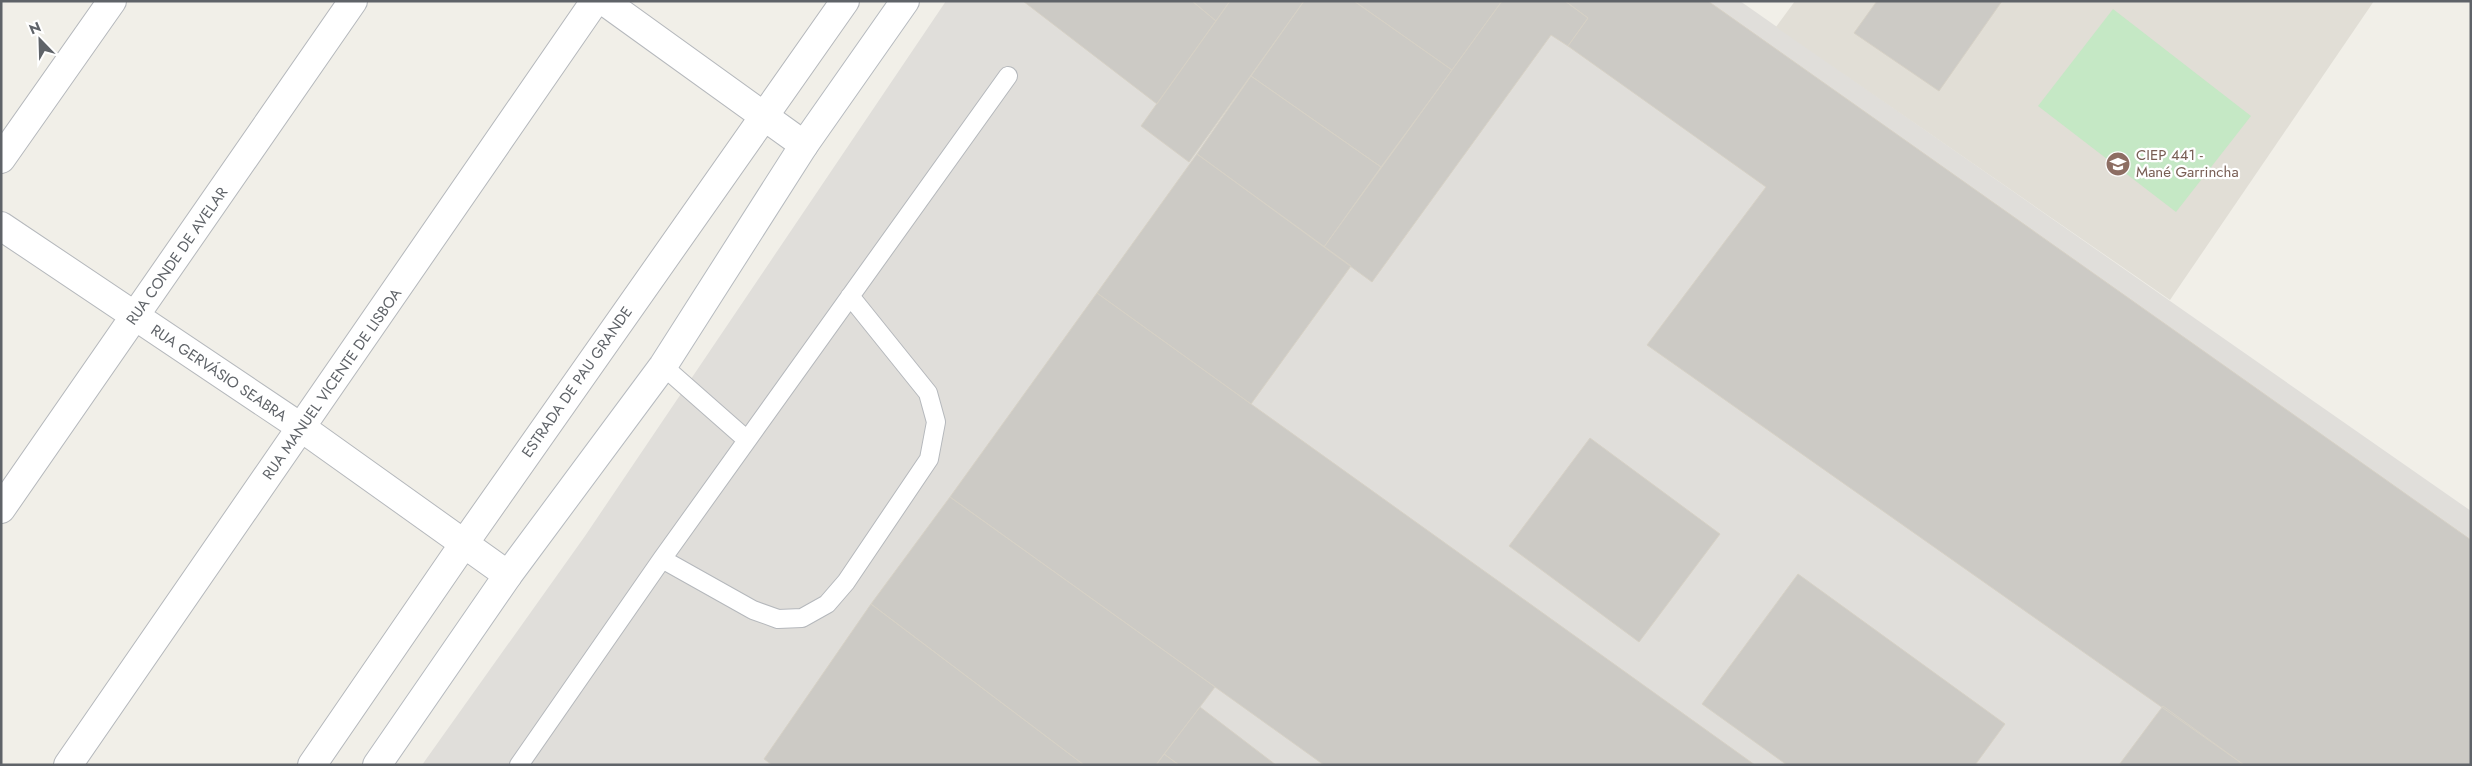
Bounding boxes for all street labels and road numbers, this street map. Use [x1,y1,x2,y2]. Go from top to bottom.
street label: RUA CONDE DE AVELAR [121,182,233,329]
street label: RUA MANUEL VICENTE DE LISBOA [257,284,407,484]
street label: ESTRADA DE PAU GRANDE [516,302,638,462]
street label: RUA GERVÁSIO SEABRA [146,319,292,427]

